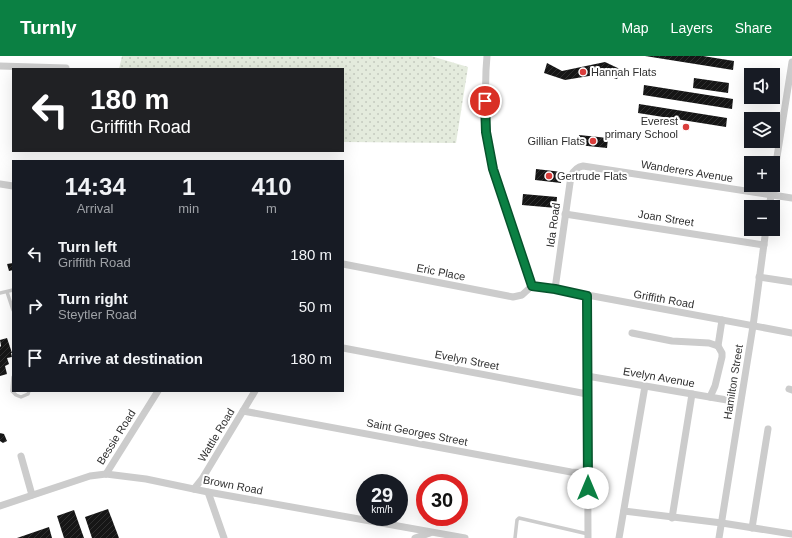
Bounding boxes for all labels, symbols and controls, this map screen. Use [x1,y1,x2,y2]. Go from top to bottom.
text: Turnly [20,17,77,38]
text: Map [621,20,649,36]
text: Layers [671,20,713,36]
text: Share [735,20,772,36]
place label: Hannah Flats [591,66,657,78]
marker: Hannah Flats [578,67,588,77]
map controls [744,68,780,236]
button: sound [744,68,780,104]
icon: left [24,84,76,136]
text: 180 m [90,84,169,115]
pin [468,84,502,118]
icon: arrive [474,90,496,112]
button: layers [744,112,780,148]
place label: Everest primary School [605,115,678,140]
text: Griffith Road [90,117,191,137]
marker: Everest primary School [681,122,691,132]
place label: Gillian Flats [528,135,585,147]
marker: Gillian Flats [588,136,598,146]
button: + [744,156,780,192]
street label: Wanderers Avenue [640,158,734,184]
place label: Gertrude Flats [557,170,628,182]
marker: Gertrude Flats [544,171,554,181]
text: 14:34 [64,173,126,200]
text: 1 [182,173,195,200]
text: 410 [252,173,292,200]
button: − [744,200,780,236]
text: Arrival [77,201,114,216]
text: min [178,201,199,216]
text: m [266,201,277,216]
street label: Ida Road [544,202,562,248]
street label: Joan Street [637,208,695,228]
text: Turn left [58,238,117,255]
icon: left [24,243,46,265]
text: 180 m [290,246,332,263]
text: Griffith Road [58,255,131,270]
street label: Eric Place [416,261,466,283]
street label: Griffith Road [633,288,695,310]
text: Turn right [58,290,128,307]
icon: right [24,295,46,317]
text: 50 m [299,298,332,315]
text: Steytler Road [58,307,137,322]
street label: Hamilton Street [721,344,745,420]
icon: arrive [24,347,46,369]
street label: Evelyn Street [434,348,500,372]
text: Arrive at destination [58,350,203,367]
text: 180 m [290,350,332,367]
street label: Evelyn Avenue [622,365,696,389]
street label: Wattle Road [195,406,237,464]
street label: Bessie Road [94,407,138,467]
street label: Saint Georges Street [365,416,469,448]
position arrow [567,467,609,509]
street label: Brown Road [202,473,264,497]
speed limit sign: 30 [416,474,468,526]
text: 29 [371,484,393,506]
text: km/h [371,504,393,515]

